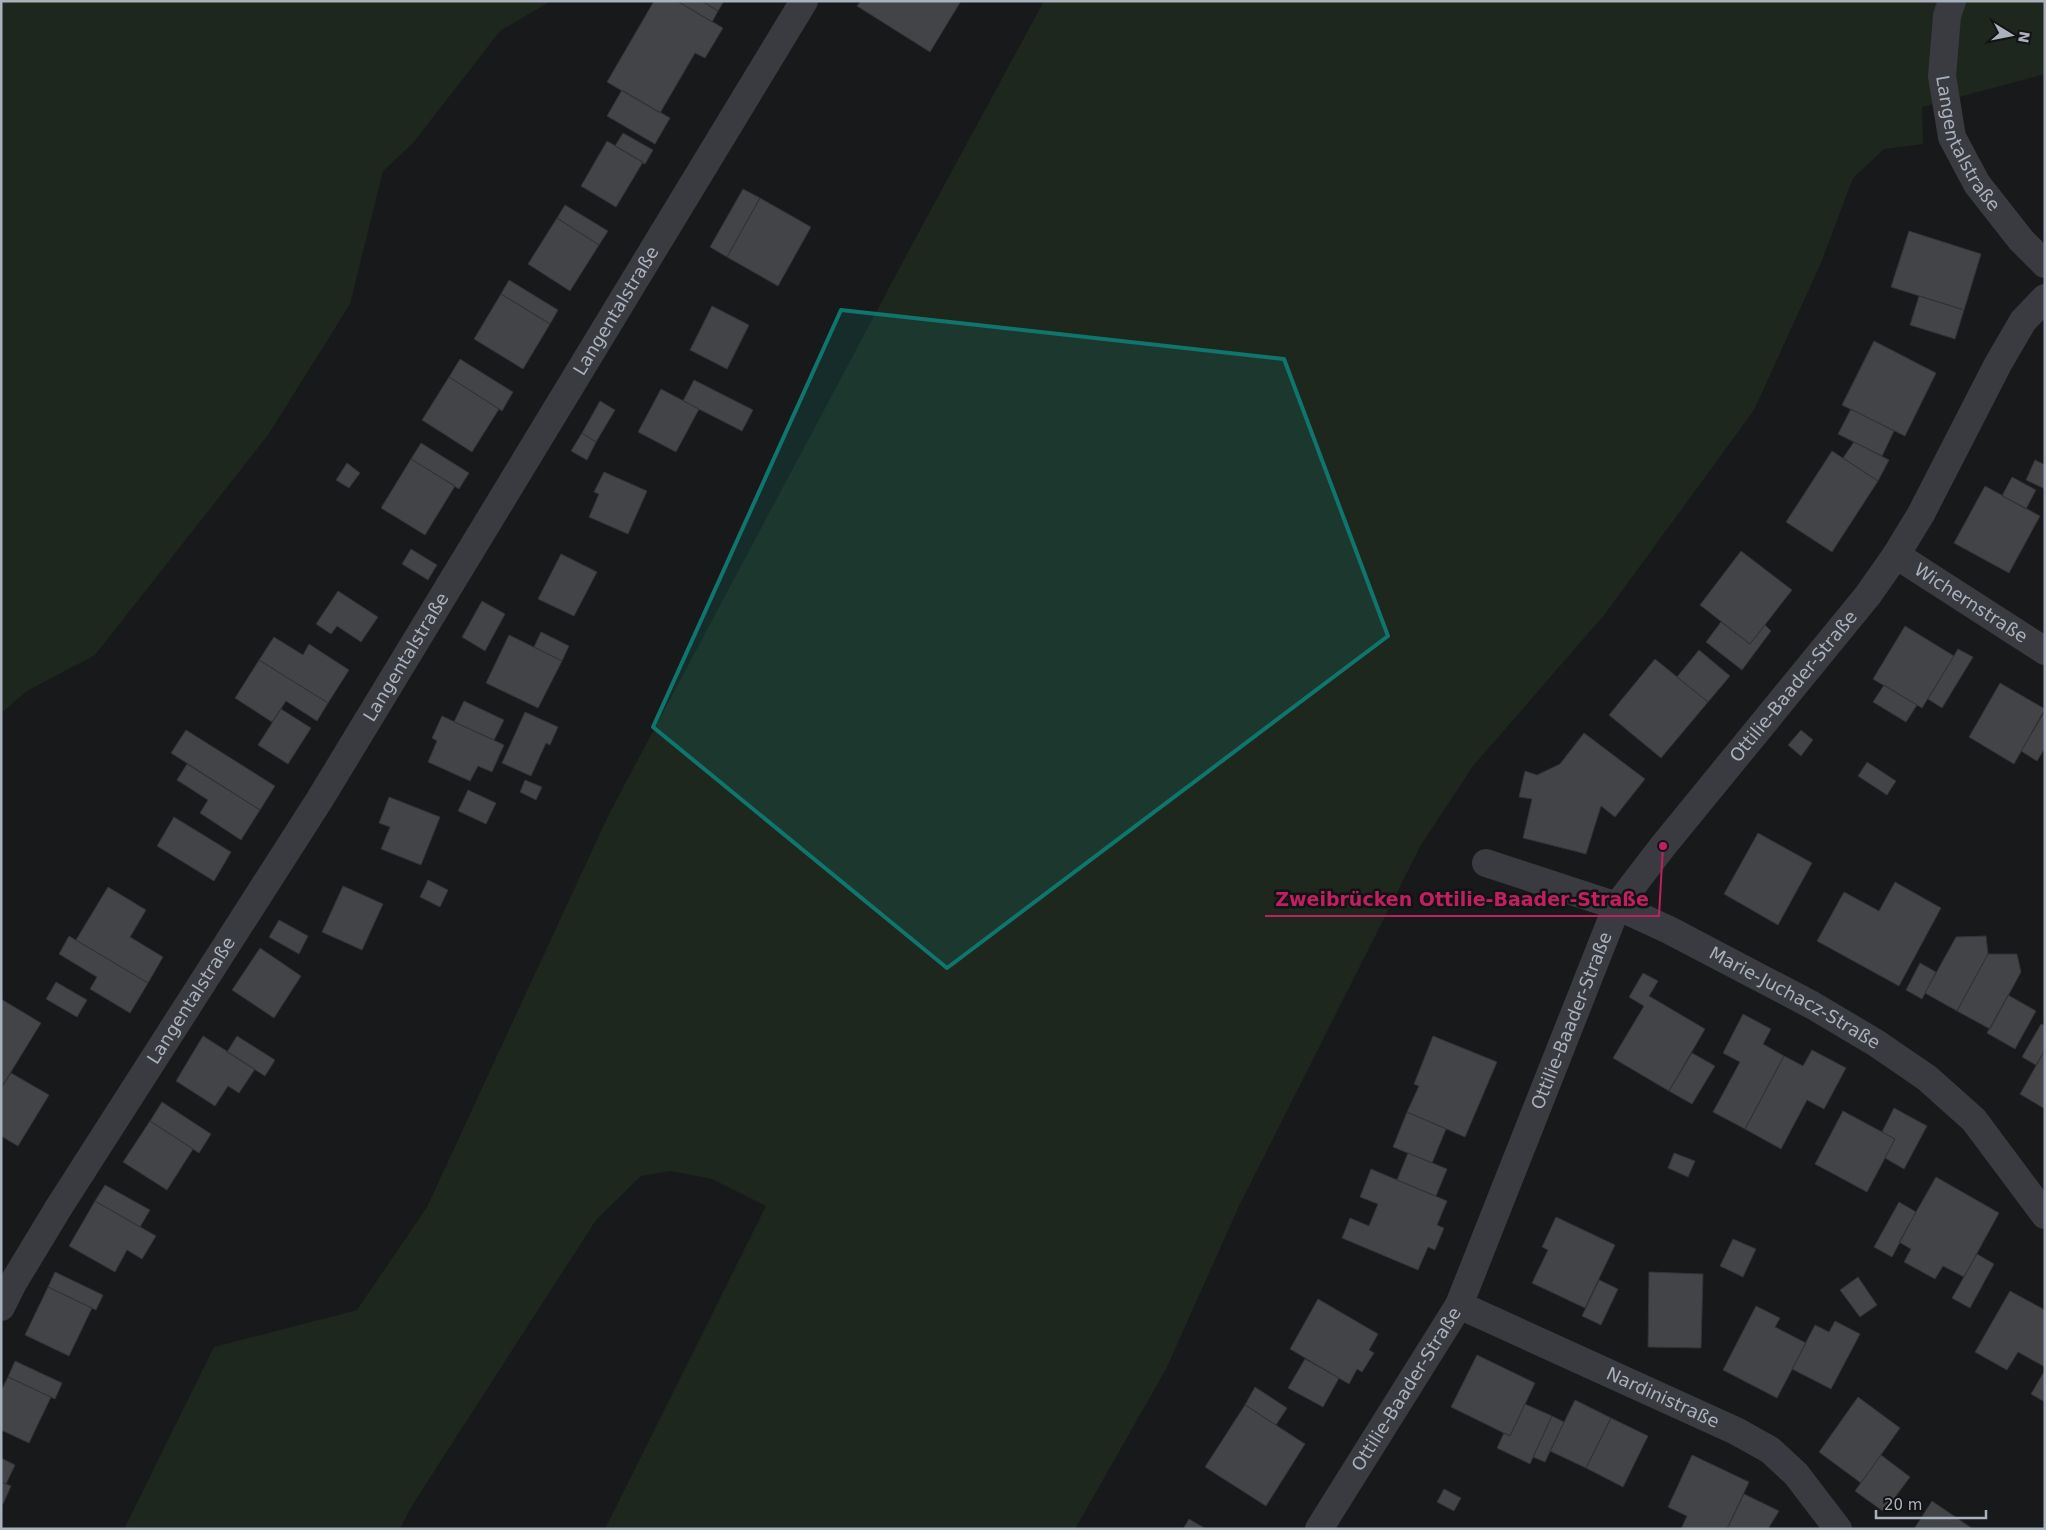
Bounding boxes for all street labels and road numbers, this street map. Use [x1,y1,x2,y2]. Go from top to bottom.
street label: Langentalstraße [1932,74,2005,215]
street label: Langentalstraße [569,242,663,379]
street label: Wichernstraße [1910,559,2032,647]
street label: Langentalstraße [359,589,453,725]
street label: Ottilie-Baader-Straße [1725,606,1861,766]
street label: Ottilie-Baader-Straße [1527,929,1616,1112]
street label: Langentalstraße [142,933,239,1068]
street label: Marie-Juchacz-Straße [1706,942,1884,1053]
street label: Ottilie-Baader-Straße [1347,1303,1465,1475]
street label: Nardinistraße [1603,1363,1723,1432]

